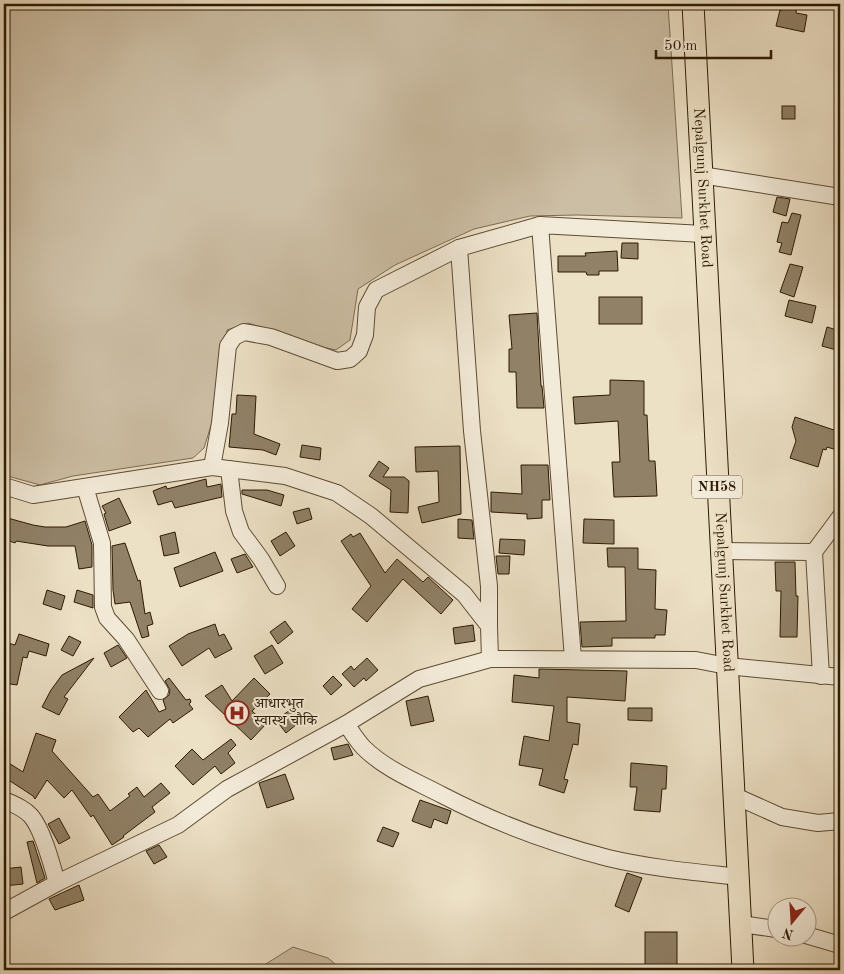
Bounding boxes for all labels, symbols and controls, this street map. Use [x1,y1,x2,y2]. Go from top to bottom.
scale bar [656,28,772,60]
text: 50 m [664,39,698,54]
street label: Nepalgunj Surkhet Road [691,107,714,268]
road number: NH58 [692,476,742,498]
street label: Nepalgunj Surkhet Road [712,512,736,673]
place label: आधारभुत स्वास्थ चौकि [253,697,318,729]
hospital icon: आधारभुत स्वास्थ चौकि [224,700,250,726]
north arrow [766,896,816,946]
text: N [781,925,796,942]

